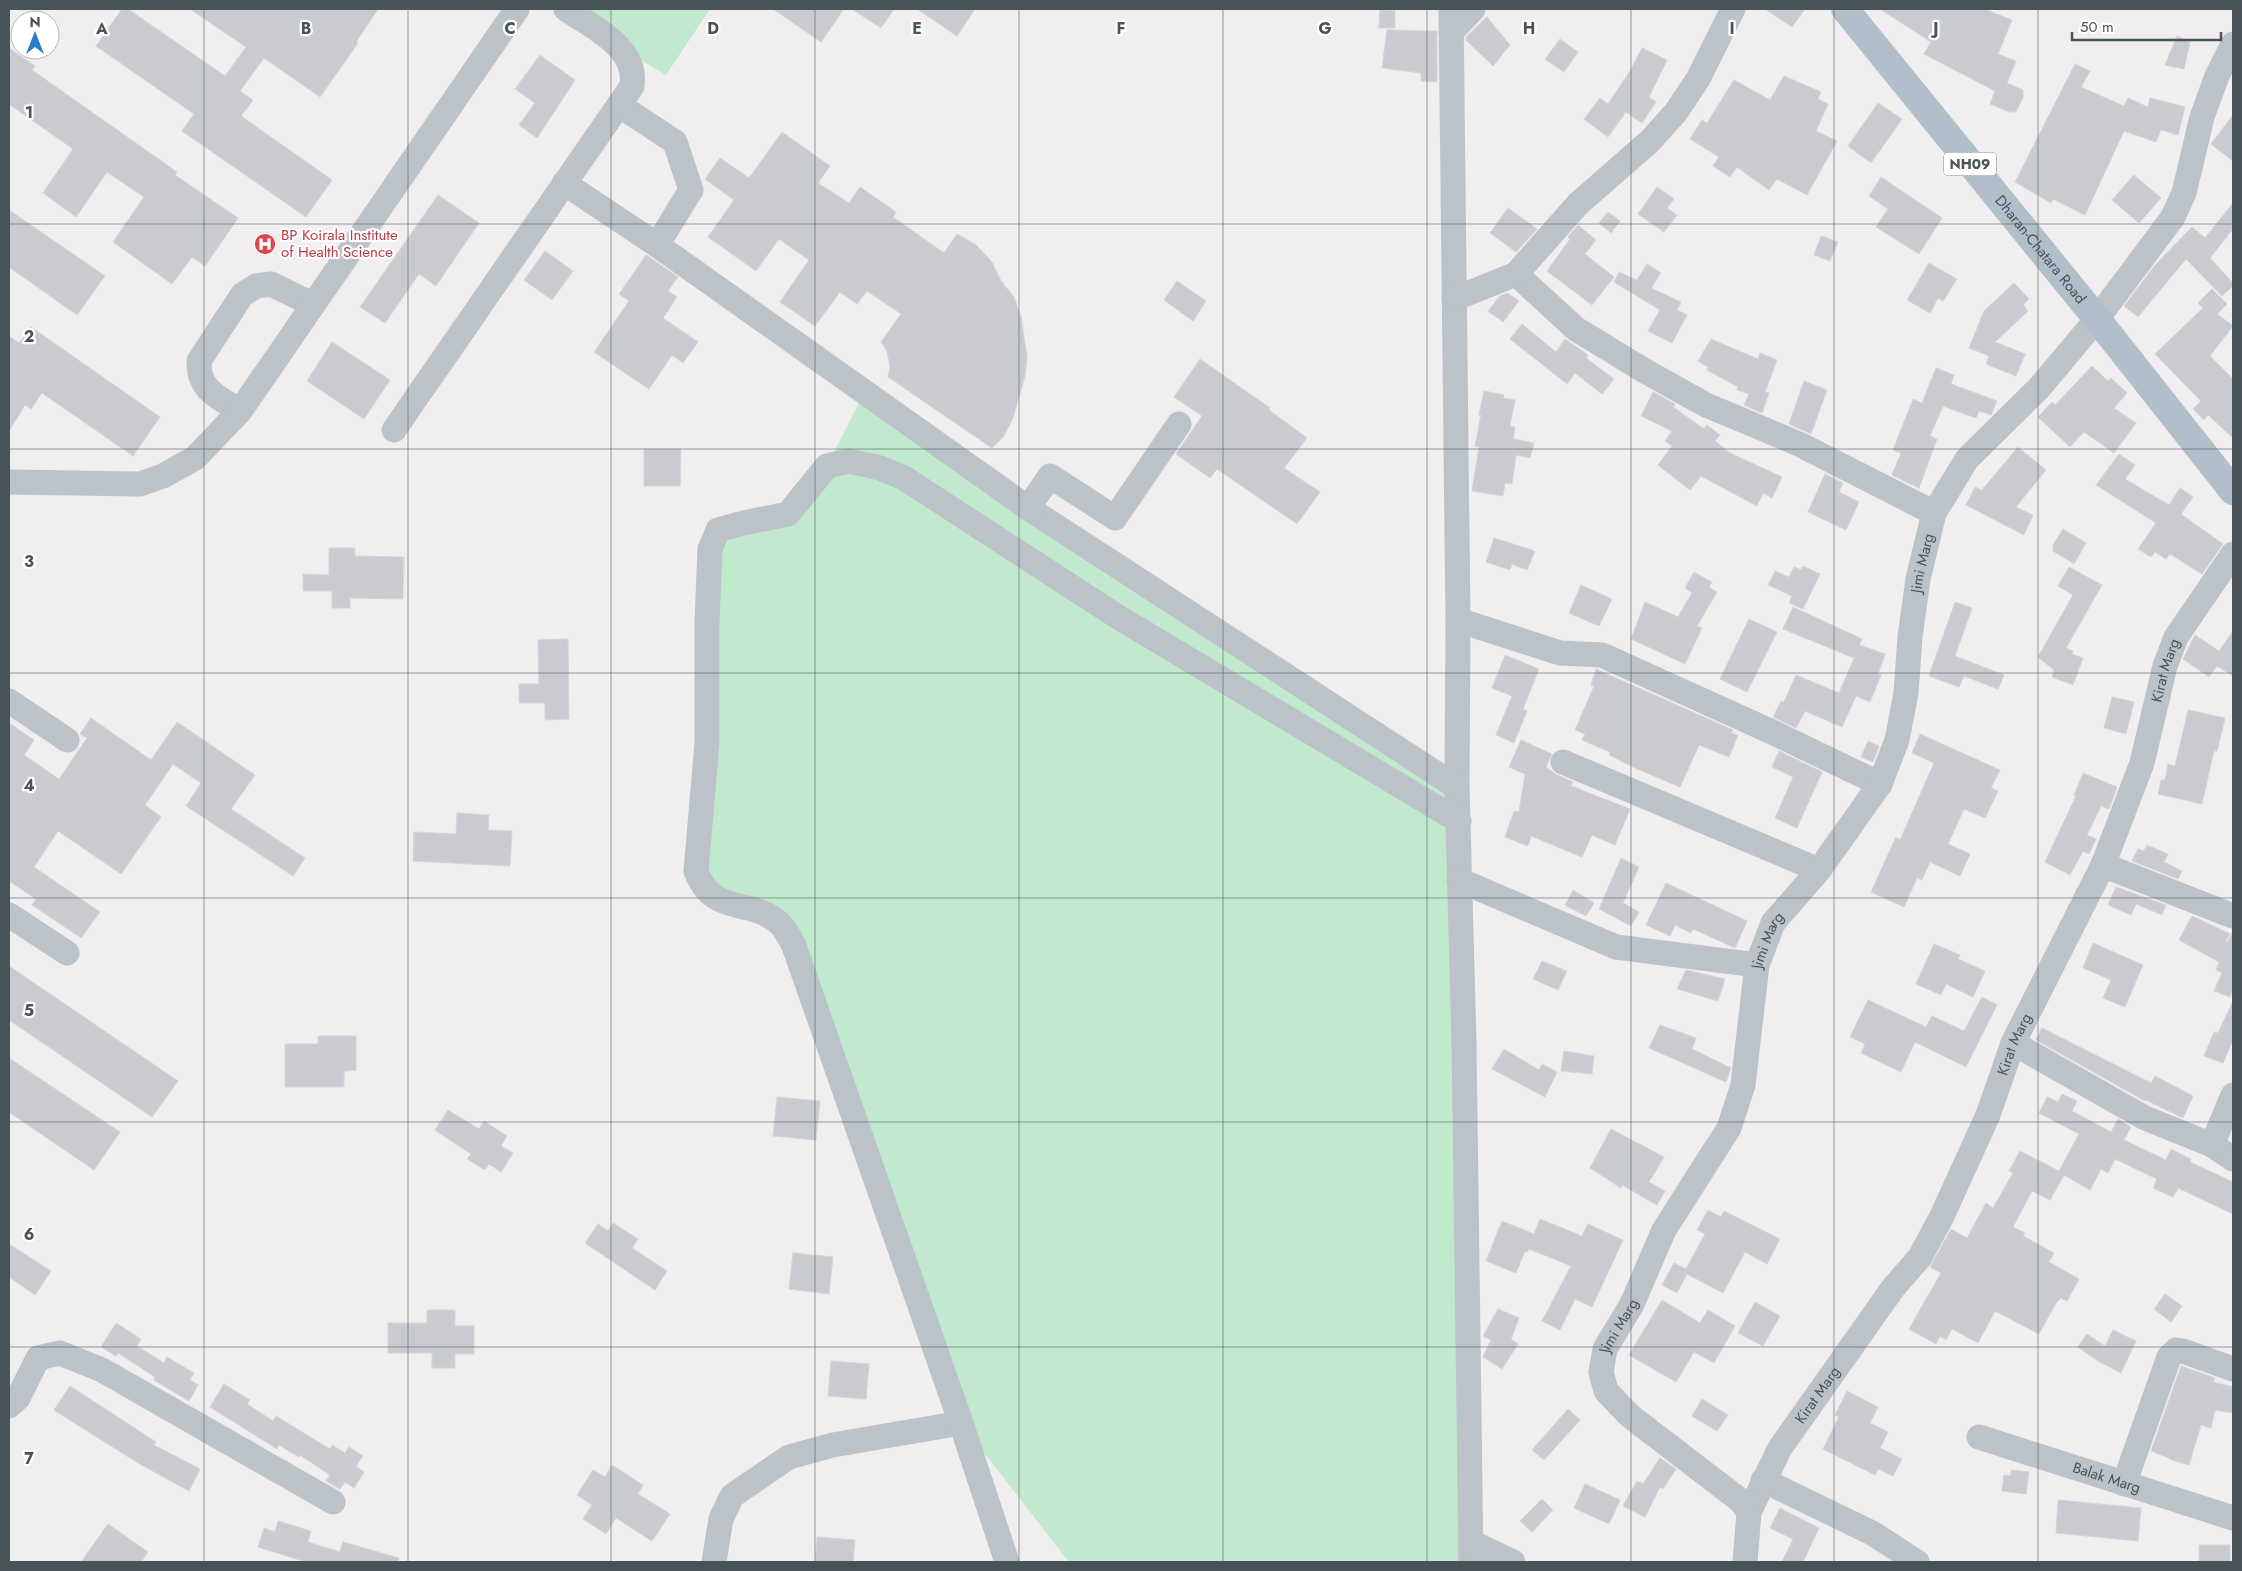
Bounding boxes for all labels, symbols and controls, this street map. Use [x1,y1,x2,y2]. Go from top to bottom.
north arrow [10,10,60,60]
scale bar [2072,10,2221,42]
text: N [29,12,41,32]
text: 50 m [2080,16,2114,38]
text: A [95,17,108,40]
text: B [301,17,311,40]
text: C [504,17,516,40]
text: D [707,17,719,40]
text: E [912,17,922,40]
text: F [1117,17,1125,40]
text: G [1318,17,1332,40]
text: H [1523,17,1535,40]
text: I [1729,17,1735,40]
text: J [1930,17,1939,40]
text: 1 [25,101,33,124]
road number: NH09 [1944,152,1996,175]
street label: Dharan-Chatara Road [1990,191,2091,309]
place label: BP Koirala Institute of Health Science [281,224,398,263]
hospital icon: BP Koirala Institute of Health Science [253,232,277,256]
text: 2 [24,325,34,348]
street label: Jimi Marg [1905,531,1940,596]
text: 3 [24,550,34,573]
street label: Kirat Marg [2146,635,2185,705]
text: 4 [23,774,35,797]
street label: Jimi Marg [1745,907,1789,972]
text: 5 [24,999,34,1022]
street label: Kirat Marg [1992,1009,2037,1078]
text: 6 [24,1223,34,1246]
street label: Jimi Marg [1593,1295,1644,1356]
street label: Kirat Marg [1789,1362,1845,1428]
text: 7 [24,1447,34,1470]
street label: Balak Marg [2070,1457,2143,1499]

